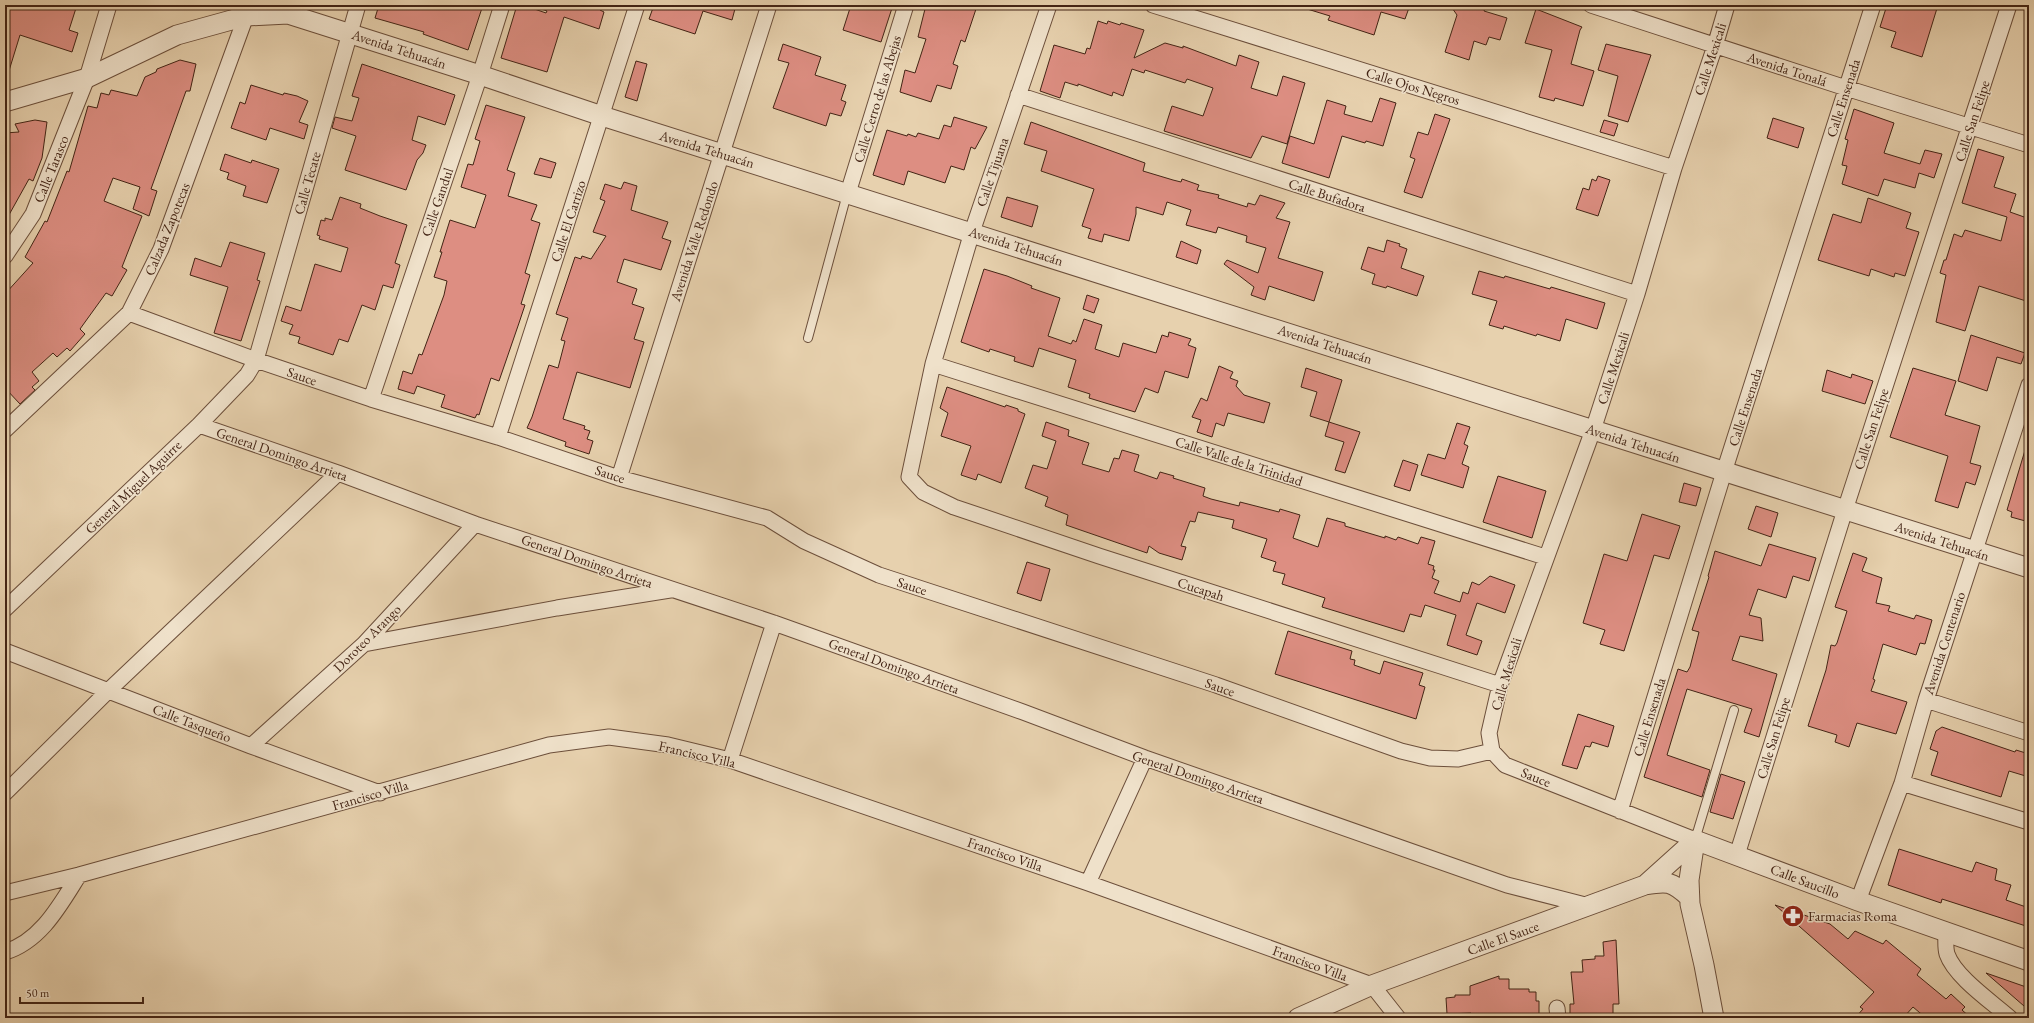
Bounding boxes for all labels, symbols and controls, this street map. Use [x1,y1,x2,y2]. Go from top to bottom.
street label: Calle Mexicali [1690,20,1730,98]
street label: Avenida Tehuacán [349,25,449,73]
street label: Calle Cerro de las Abejas [849,33,905,165]
street label: Avenida Tonalá [1744,47,1830,91]
street label: Calle Ensenada [1822,56,1864,140]
street label: Calle Ojos Negros [1364,63,1463,109]
street label: Calle San Felipe [1950,78,1994,164]
street label: Avenida Tehuacán [656,126,757,172]
street label: Calle Tarasco [29,133,73,205]
street label: Calle Tijuana [972,134,1012,209]
street label: Calle Tecate [289,149,325,217]
street label: Calle Gandul [417,165,457,239]
street label: Calle Bufadora [1286,174,1368,216]
street label: Calle El Carrizo [546,178,590,264]
street label: Avenida Valle Redondo [666,178,722,304]
street label: Calzada Zapotecas [140,179,194,278]
street label: Avenida Tehuacán [966,222,1066,270]
street label: Avenida Tehuacán [1275,320,1375,368]
street label: Calle Mexicali [1593,329,1633,407]
street label: Sauce [285,363,320,390]
street label: Calle Ensenada [1724,365,1766,449]
street label: Calle San Felipe [1849,386,1893,472]
street label: Avenida Tehuacán [1583,419,1683,467]
street label: General Domingo Arrieta [214,423,350,485]
street label: Calle Valle de la Trinidad [1173,432,1306,490]
street label: General Miguel Aguirre [81,436,185,538]
street label: Sauce [593,461,628,487]
street label: Avenida Tehuacán [1892,517,1992,565]
street label: General Domingo Arrieta [519,530,655,592]
street label: Sauce [895,573,930,599]
street label: Cucapah [1175,573,1227,605]
street label: Avenida Centenario [1919,589,1969,698]
street label: Doroteo Arango [329,600,405,676]
street label: General Domingo Arrieta [826,634,962,698]
street label: Calle Mexicali [1486,635,1526,713]
street label: Sauce [1203,674,1238,701]
street label: Calle Ensenada [1628,675,1670,759]
street label: Calle San Felipe [1752,694,1794,781]
street label: Calle Tasqueño [150,700,234,746]
street label: Francisco Villa [657,736,738,772]
street label: General Domingo Arrieta [1130,746,1266,808]
street label: Sauce [1519,763,1554,791]
street label: Francisco Villa [330,775,411,814]
street label: Francisco Villa [965,833,1045,875]
street label: Calle Saucillo [1768,860,1842,902]
pharmacy icon: Farmacias Roma [1780,903,1806,929]
place label: Farmacias Roma [1808,907,1897,925]
street label: Calle El Sauce [1465,917,1542,959]
street label: Francisco Villa [1270,941,1350,985]
scale bar [20,979,143,1005]
text: 50 m [26,985,50,1001]

